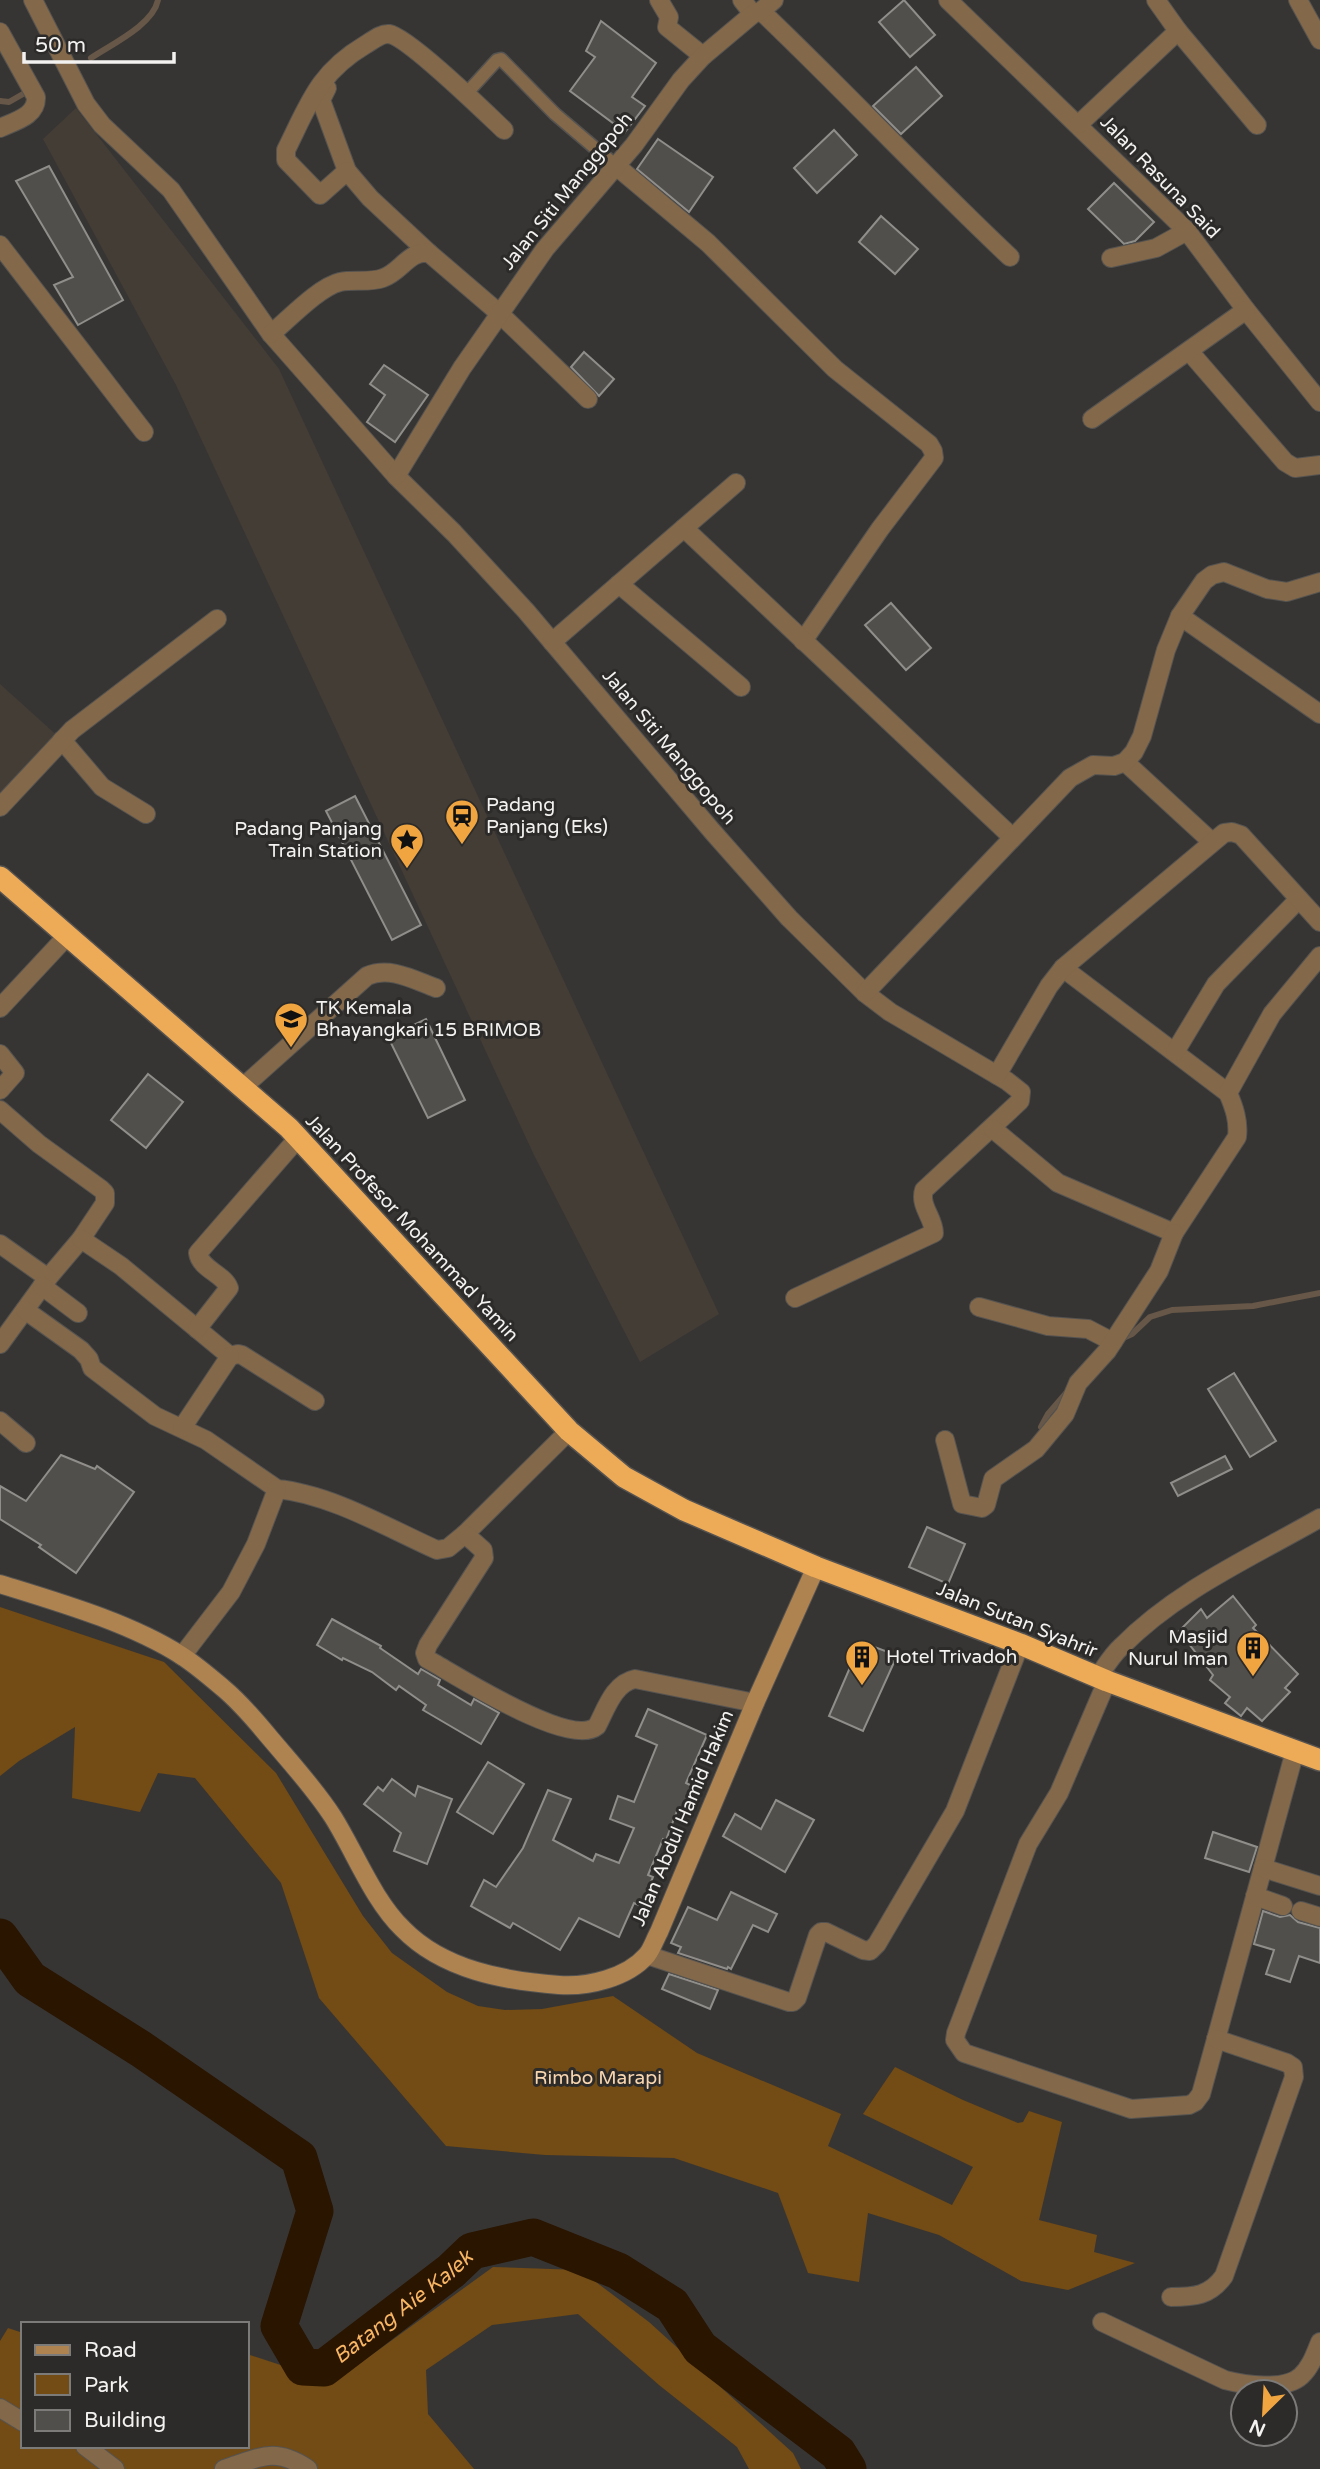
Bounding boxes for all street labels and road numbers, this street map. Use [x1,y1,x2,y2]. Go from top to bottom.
street label: Jalan Siti Manggopoh [497,108,637,274]
street label: Jalan Rasuna Said [1096,111,1224,243]
street label: Jalan Siti Manggopoh [598,665,740,829]
street label: Jalan Profesor Mohammad Yamin [301,1110,523,1346]
street label: Jalan Sutan Syahrir [933,1578,1101,1663]
street label: Jalan Abdul Hamid Hakim [627,1707,739,1929]

